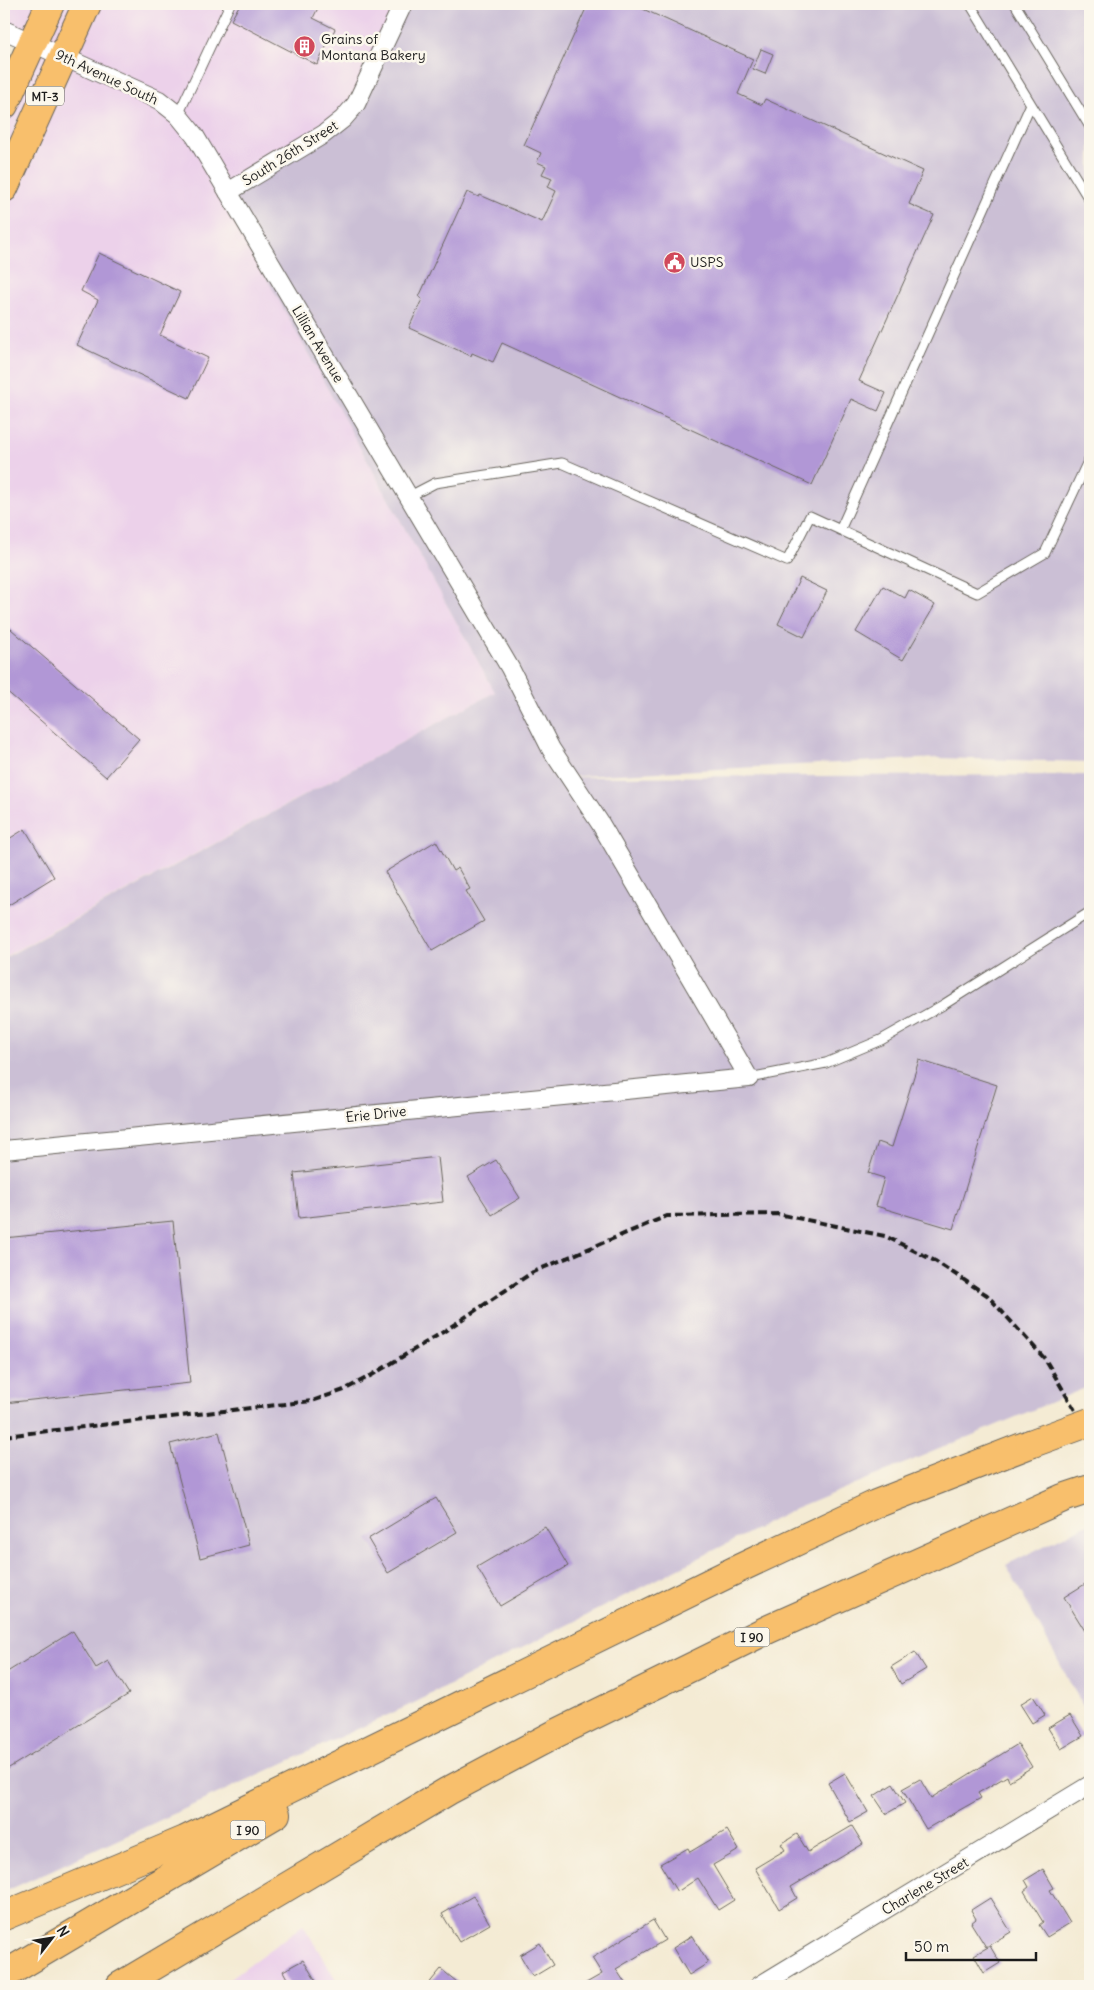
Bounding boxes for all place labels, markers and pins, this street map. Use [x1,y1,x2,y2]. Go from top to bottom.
place label: Grains of Montana Bakery [321,30,426,64]
building icon: Grains of Montana Bakery [293,35,317,59]
public building icon: USPS [662,250,686,274]
place label: USPS [690,253,724,271]

